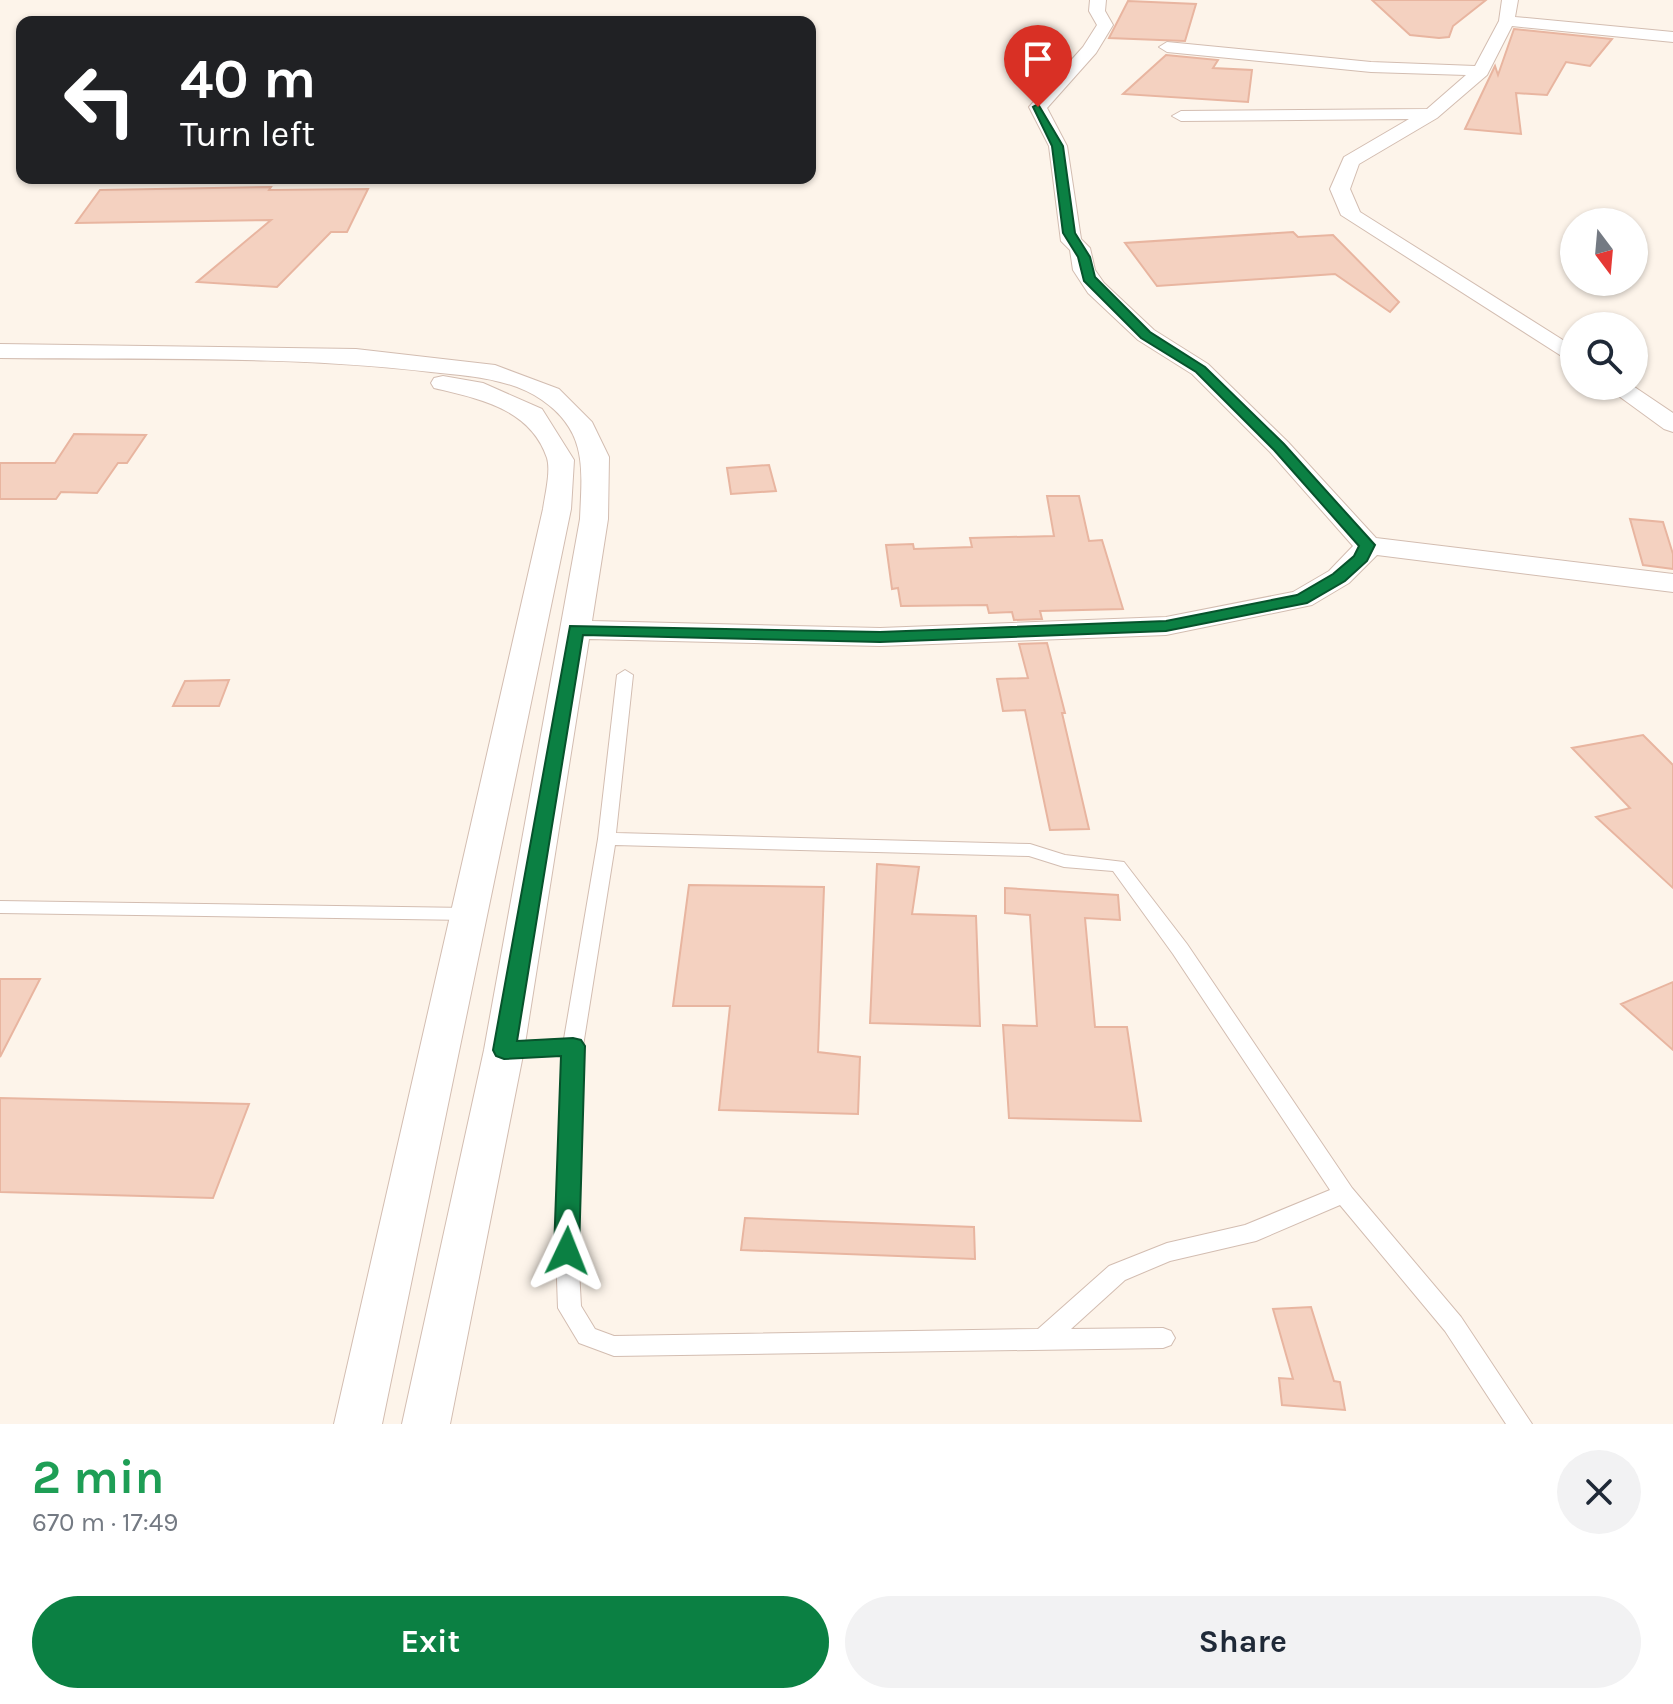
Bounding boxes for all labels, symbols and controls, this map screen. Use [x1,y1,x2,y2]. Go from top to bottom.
pin [1004,25,1072,107]
icon: arrive [1016,37,1060,81]
text: 40 m [180,46,316,111]
icon: left [48,48,152,152]
text: Turn left [180,113,315,155]
north arrow [1560,208,1648,296]
map controls [1560,208,1648,400]
button: search [1560,312,1648,400]
position arrow [525,1209,609,1293]
text: 2 min [32,1449,164,1505]
button: close [1557,1450,1641,1534]
text: 670 m · 17:49 [32,1507,178,1538]
button: Exit [32,1596,829,1688]
button: Share [845,1596,1641,1688]

